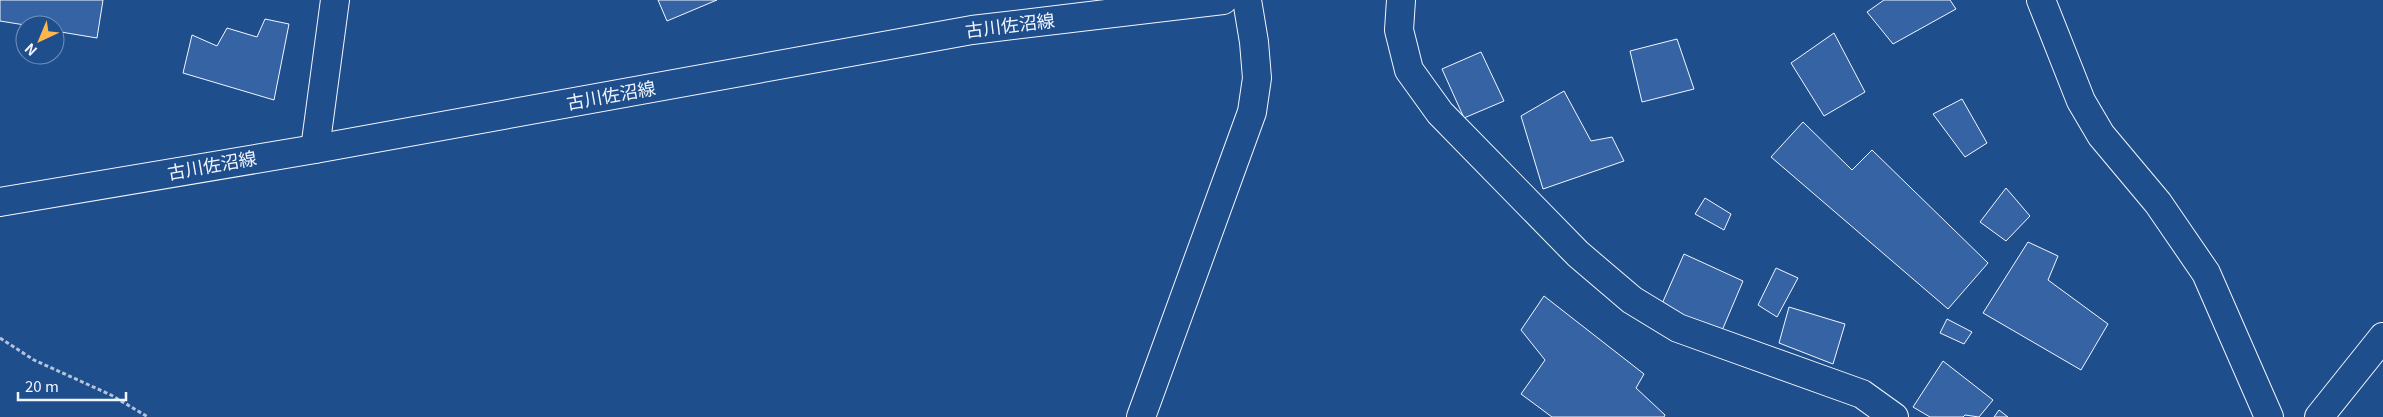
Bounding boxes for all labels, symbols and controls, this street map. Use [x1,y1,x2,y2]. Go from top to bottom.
street label: 古川佐沼線 [964,6,1056,42]
north arrow [15,15,65,65]
text: N [20,39,41,61]
street label: 古川佐沼線 [564,73,657,115]
street label: 古川佐沼線 [165,143,258,185]
scale bar [18,370,125,402]
text: 20 m [25,375,59,396]

